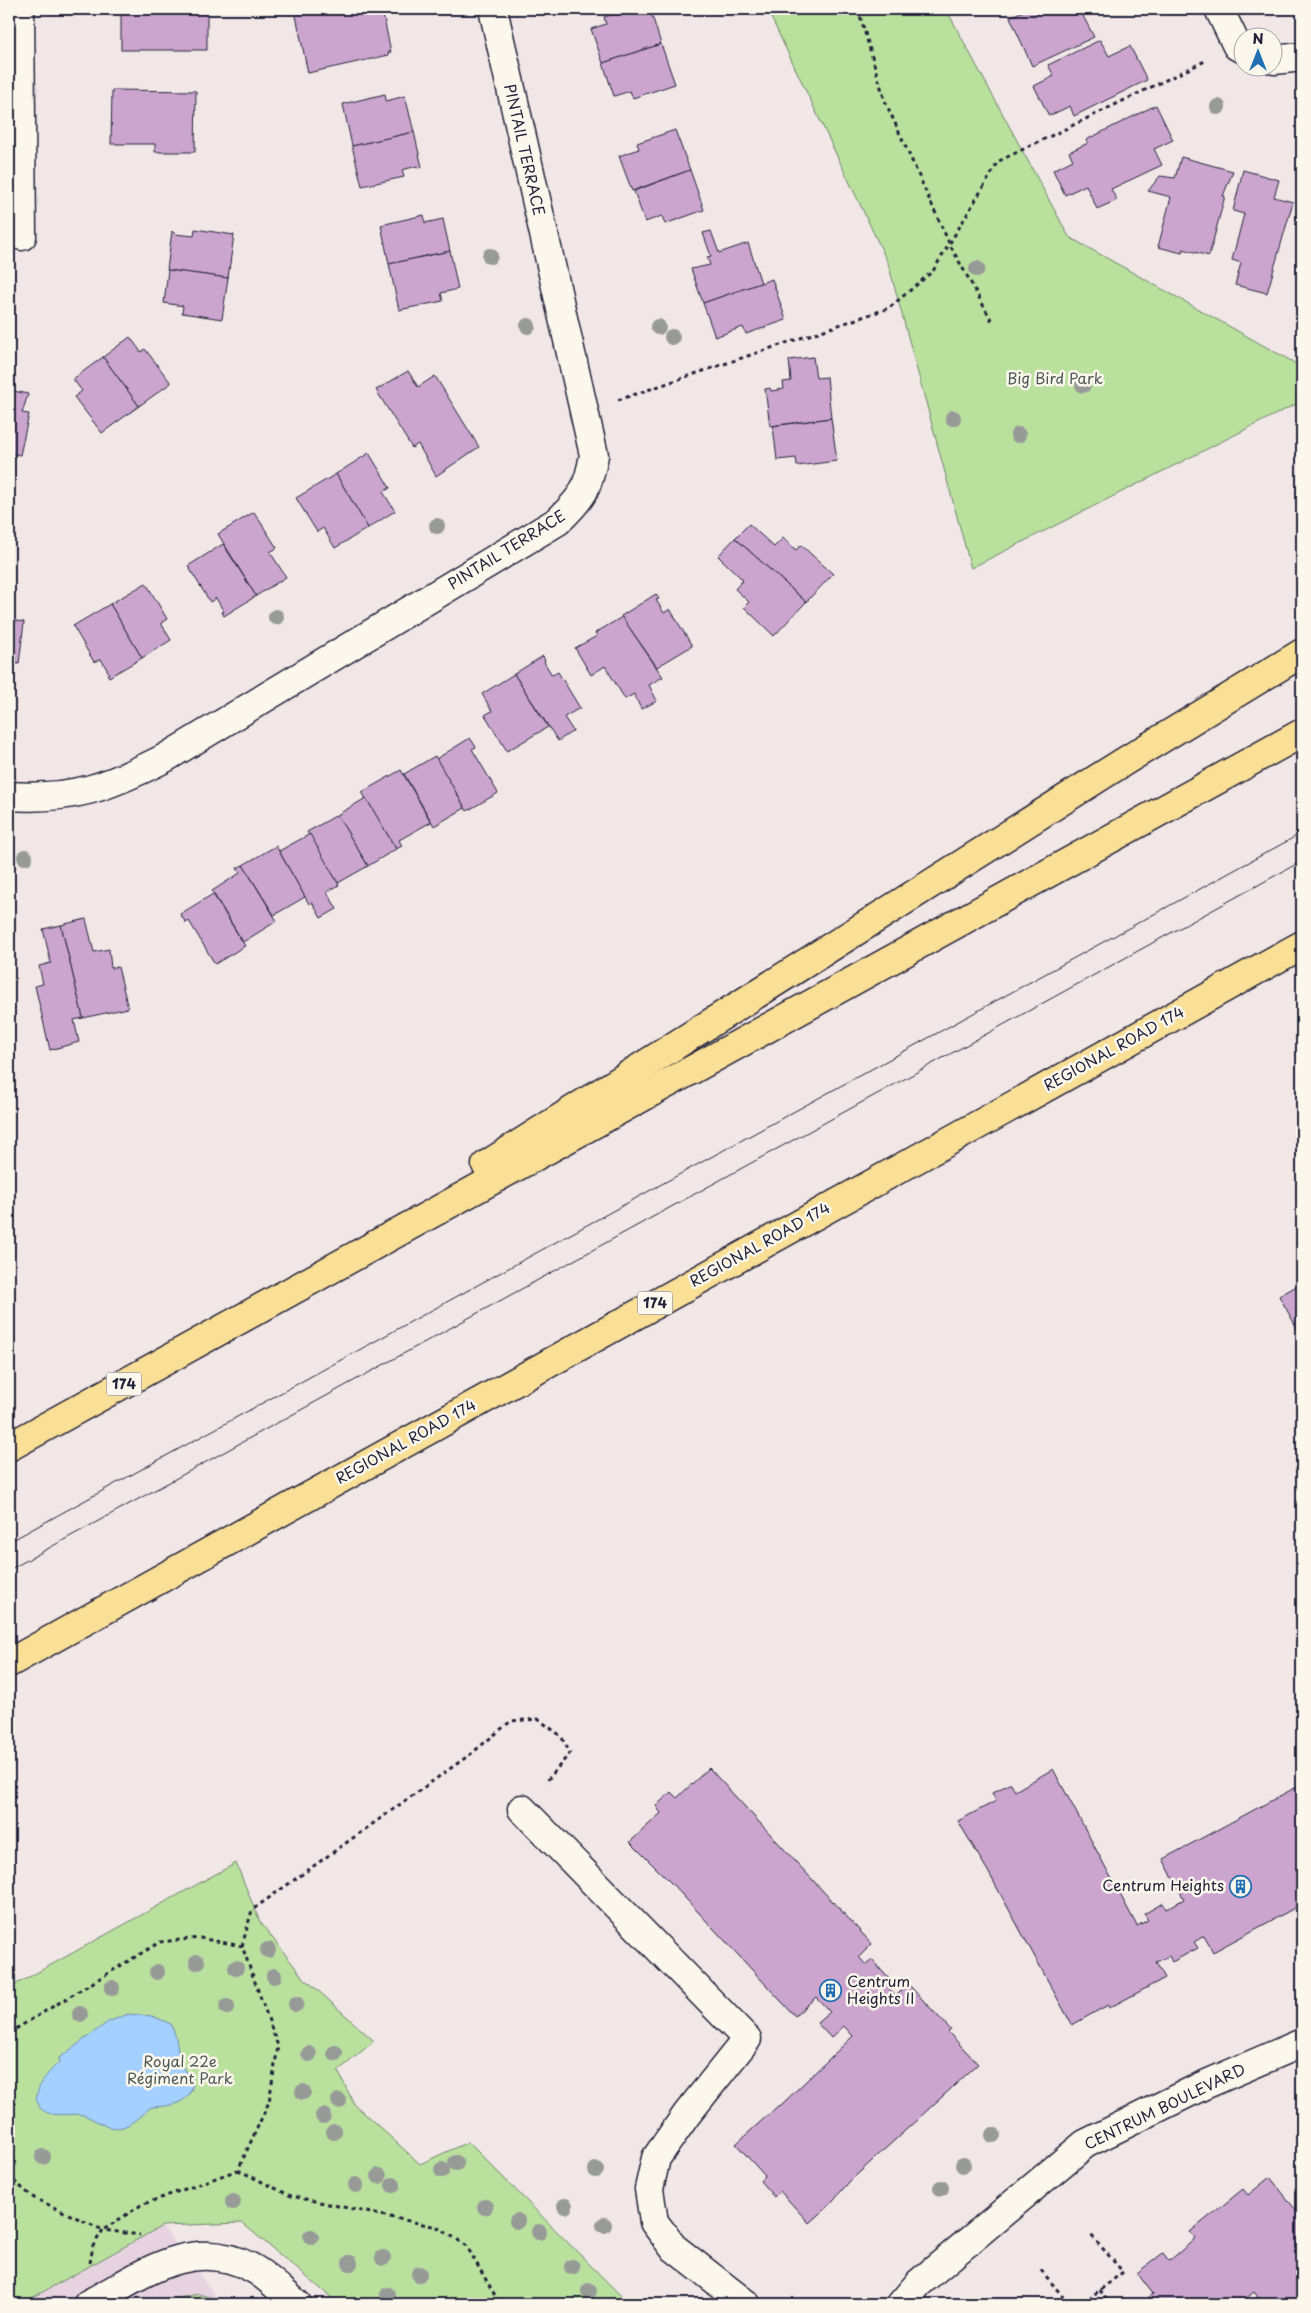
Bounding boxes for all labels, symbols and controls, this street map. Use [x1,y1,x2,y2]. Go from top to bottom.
north arrow [1234,28,1284,78]
text: N [1252,28,1264,49]
street label: PINTAIL TERRACE [499,81,552,218]
park label: Big Bird Park [1007,366,1103,389]
street label: PINTAIL TERRACE [443,503,569,594]
street label: REGIONAL ROAD 174 [1039,999,1188,1096]
street label: REGIONAL ROAD 174 [685,1195,834,1292]
road number: 174 [638,1292,672,1315]
road number: 174 [106,1372,142,1396]
street label: REGIONAL ROAD 174 [331,1392,480,1489]
place label: Centrum Heights [1102,1873,1224,1896]
building icon: Centrum Heights [1228,1874,1252,1898]
place label: Centrum Heights II [847,1969,914,2009]
building icon: Centrum Heights II [819,1979,843,2003]
park label: Royal 22e Régiment Park [127,2049,233,2089]
street label: CENTRUM BOULEVARD [1080,2057,1249,2155]

